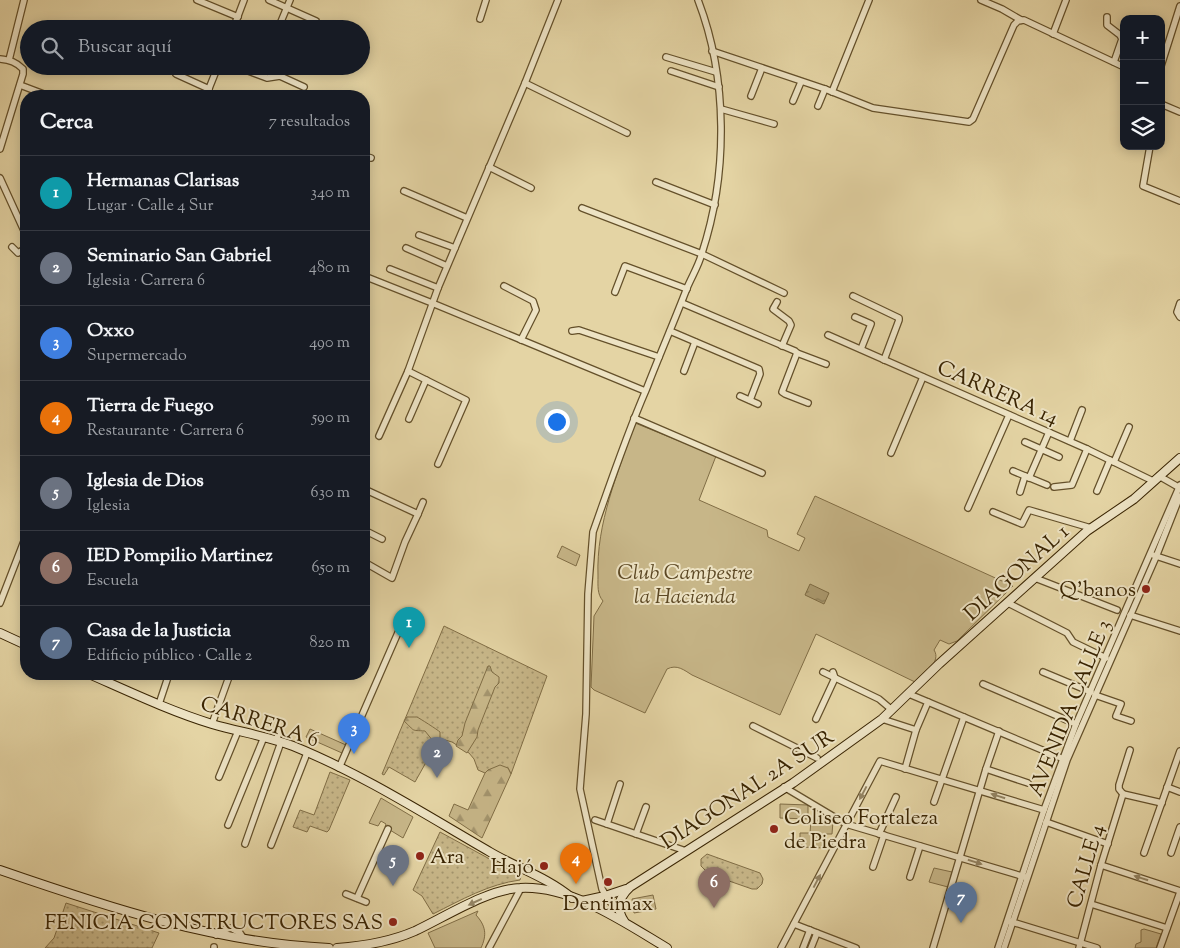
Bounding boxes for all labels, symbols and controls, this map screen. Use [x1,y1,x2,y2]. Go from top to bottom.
map controls [1120,15,1165,150]
button: + [1120,15,1165,60]
search box [20,20,370,75]
icon: search [38,34,66,62]
text: Buscar aquí [78,34,172,61]
button: − [1120,60,1165,105]
button: layers [1120,105,1165,150]
text: Cerca [40,108,93,138]
text: 7 resultados [269,111,350,134]
text: Hermanas Clarisas [87,168,239,195]
text: 1 [53,182,59,205]
text: 340 m [311,182,350,205]
text: Lugar · Calle 4 Sur [87,195,214,218]
text: Seminario San Gabriel [87,243,271,270]
text: 2 [52,257,60,280]
text: 480 m [309,257,350,280]
text: Iglesia · Carrera 6 [87,270,205,293]
text: Oxxo [87,318,134,345]
text: 3 [53,332,59,355]
text: 490 m [309,332,350,355]
text: Supermercado [87,345,187,368]
street label: CARRERA 14 [932,354,1063,434]
text: Tierra de Fuego [87,393,214,420]
text: 4 [52,407,60,430]
text: 590 m [312,407,350,430]
your location [544,409,570,435]
text: Restaurante · Carrera 6 [87,420,244,443]
text: Iglesia de Dios [87,468,204,495]
text: 5 [53,482,59,505]
text: 630 m [311,482,350,505]
text: Iglesia [87,495,130,518]
street label: DIAGONAL 1 [958,518,1076,629]
text: IED Pompilio Martinez [87,543,273,570]
text: 6 [52,557,60,580]
text: 650 m [311,557,350,580]
park label: Club Campestre la Hacienda [617,559,753,613]
text: Escuela [87,570,139,593]
place label: Q'banos [1059,576,1136,606]
marker: Q'banos [1140,583,1152,595]
pin: 1 [393,607,425,648]
street label: AVENIDA CALLE 3 [1022,616,1120,802]
text: Casa de la Justicia [87,618,231,645]
text: 7 [52,632,60,655]
text: 820 m [310,632,350,655]
text: Edificio público · Calle 2 [87,645,252,668]
street label: CARRERA 6 [196,690,322,756]
pin: 3 [338,713,370,754]
street label: DIAGONAL 2A SUR [656,723,841,858]
pin: 2 [421,737,453,778]
one-way arrow [859,785,867,800]
one-way arrow [990,792,1005,800]
place label: Coliseo Fortaleza de Piedra [784,804,938,858]
street label: CALLE 4 [1061,821,1113,912]
marker: Coliseo Fortaleza de Piedra [768,823,780,835]
place label: Ara [430,843,465,873]
pin: 4 [560,843,592,884]
pin: 5 [377,845,409,886]
marker: Ara [414,850,426,862]
place label: Hajó [491,853,534,883]
one-way arrow [968,859,983,867]
marker: Hajó [538,860,550,872]
pin: 6 [698,867,730,908]
one-way arrow [1133,874,1148,881]
one-way arrow [812,875,821,888]
marker: Dentimax [602,876,614,888]
pin: 7 [945,882,977,923]
place label: Dentimax [563,890,653,920]
one-way arrow [468,899,482,907]
place label: FENICIA CONSTRUCTORES SAS [45,909,383,939]
marker: FENICIA CONSTRUCTORES SAS [387,916,399,928]

